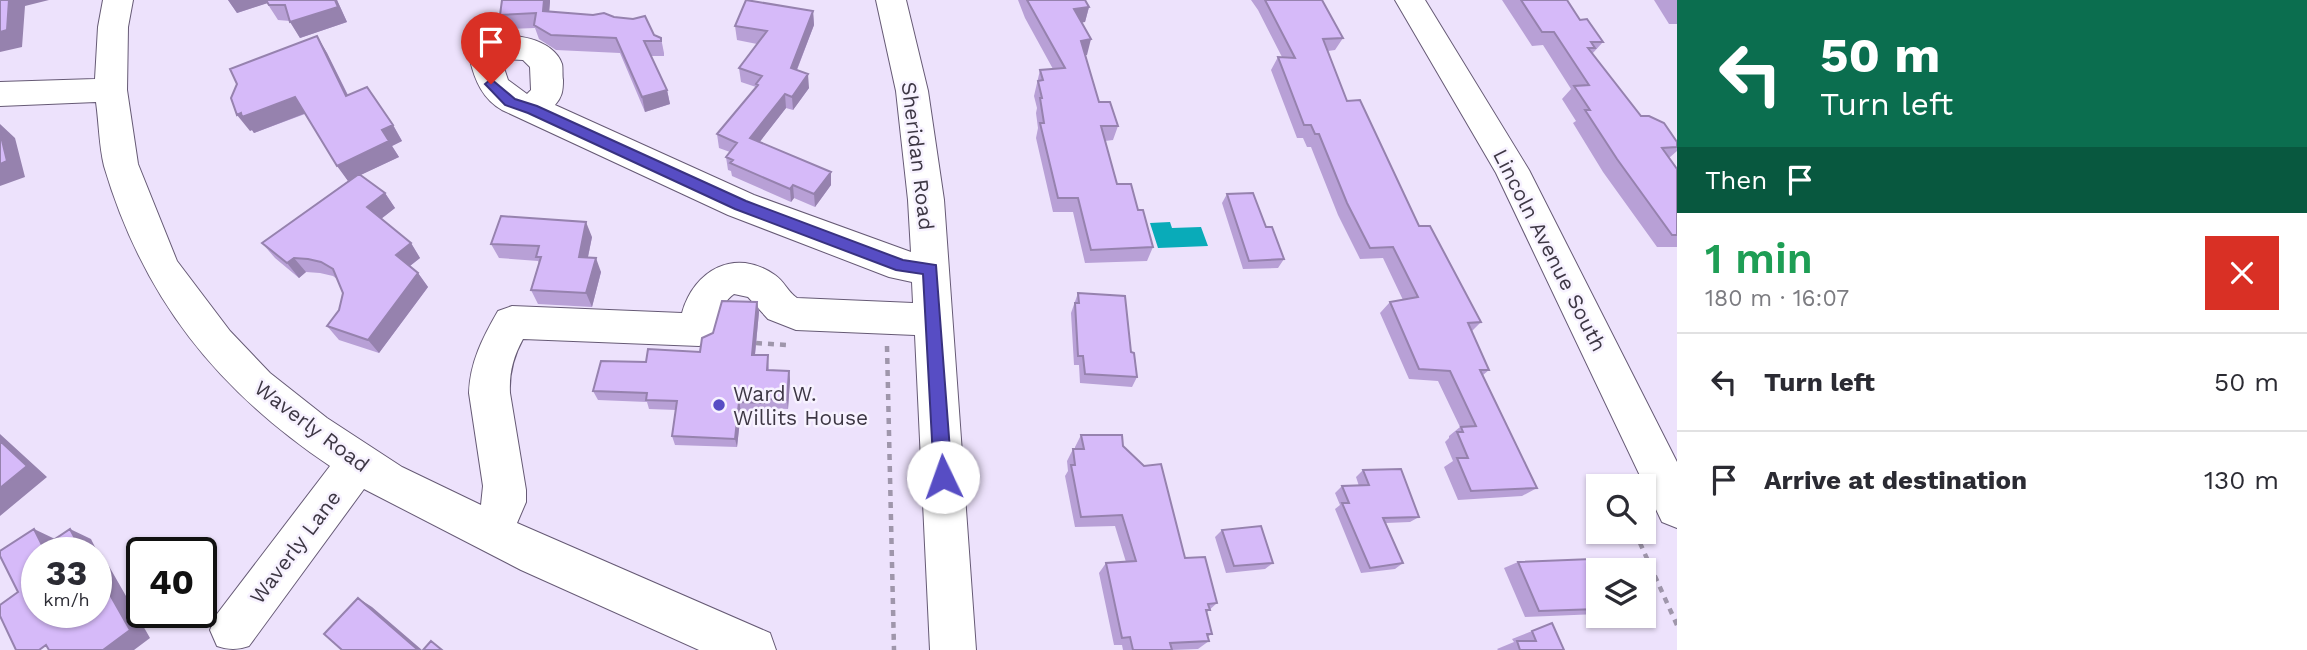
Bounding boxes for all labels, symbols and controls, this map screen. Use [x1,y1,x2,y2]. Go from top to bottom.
pin [461,12.0,521,84]
icon: arrive [472,23,510,61]
text: 50 m [1820,26,1940,84]
icon: left [1705,28,1796,119]
street label: Sheridan Road [897,80,939,232]
text: Turn left [1820,85,1953,123]
street label: Lincoln Avenue South [1488,145,1612,355]
icon: arrive [1781,161,1819,199]
text: Then [1705,165,1767,195]
text: 1 min [1705,234,1813,283]
button: close [2205,236,2279,310]
text: 180 m · 16:07 [1705,285,1849,312]
icon: left [1705,363,1743,401]
text: Turn left [1764,367,1875,397]
text: 50 m [2214,367,2279,397]
street label: Waverly Road [250,375,374,477]
place label: Ward W. Willits House [733,381,868,430]
marker: Ward W. Willits House [711,397,727,413]
position arrow [906,440,980,514]
icon: arrive [1705,461,1743,499]
text: Arrive at destination [1764,465,2027,495]
text: 130 m [2204,465,2279,495]
map controls [1586,474,1656,628]
button: search [1586,474,1656,544]
street label: Waverly Lane [244,485,346,609]
speed limit sign: 40 [126,537,217,628]
text: 33 [46,552,87,594]
button: layers [1586,558,1656,628]
text: km/h [43,589,90,610]

